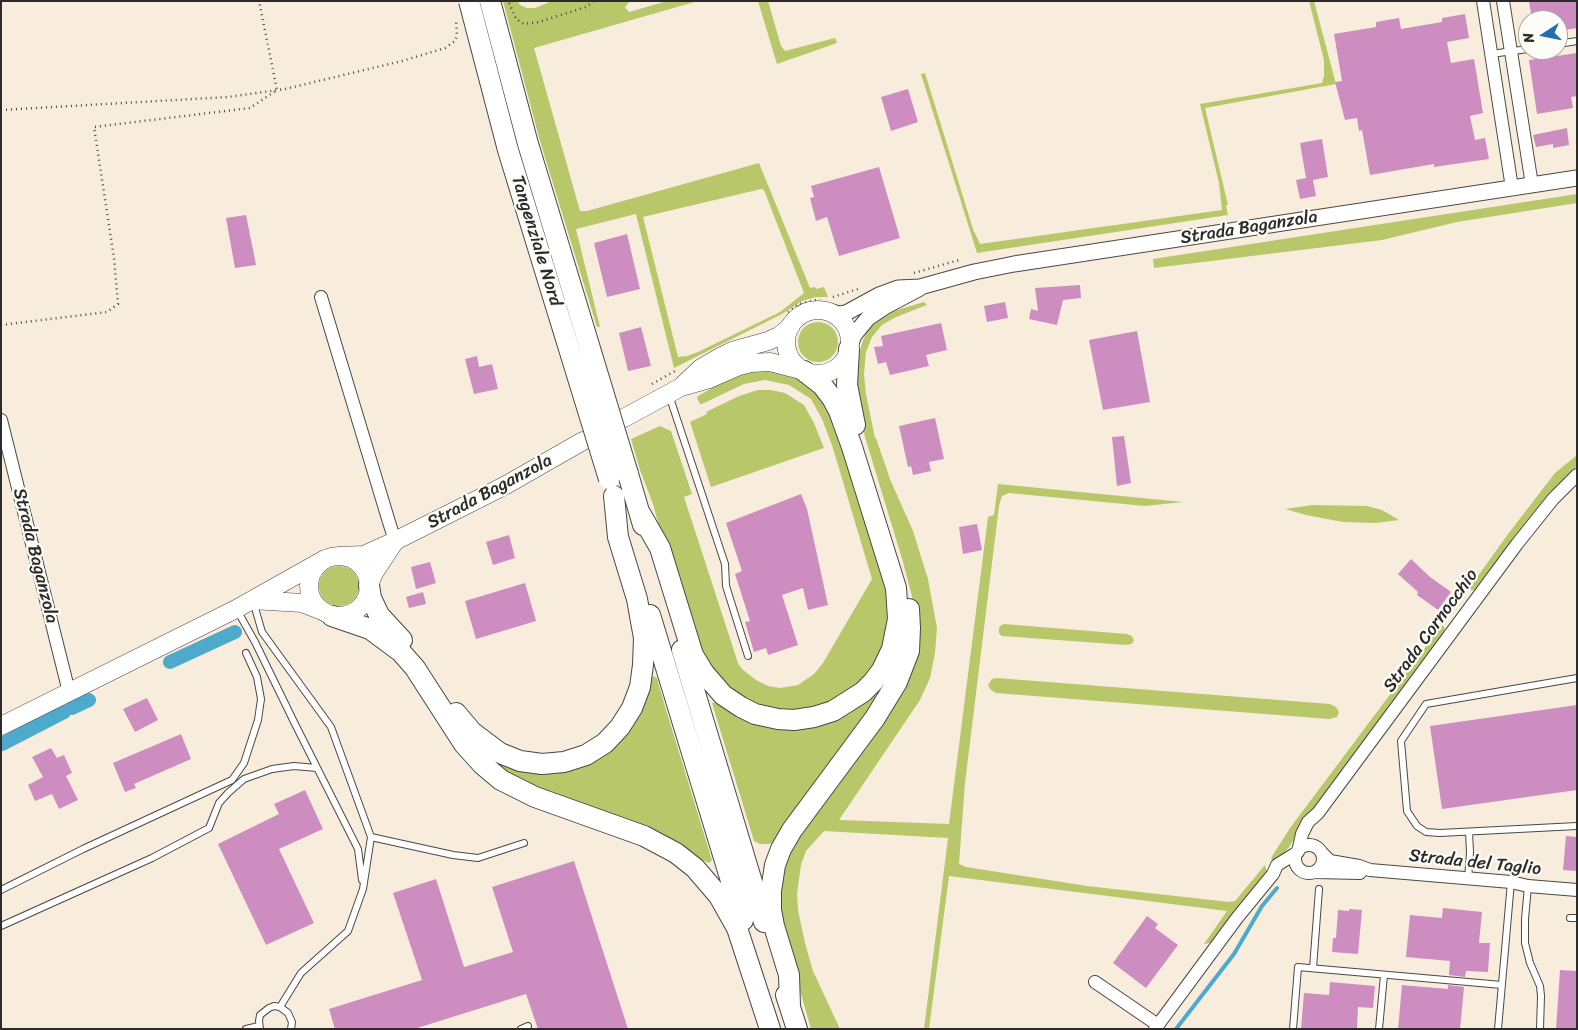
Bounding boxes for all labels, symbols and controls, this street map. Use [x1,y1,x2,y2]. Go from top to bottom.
north arrow [1518,10,1568,60]
text: N [1516,31,1542,45]
street label: Tangenziale Nord [506,173,566,309]
street label: Strada Baganzola [1179,206,1319,250]
street label: Strada Baganzola [424,450,556,534]
street label: Strada Baganzola [8,486,62,626]
street label: Strada Cornocchio [1379,565,1483,697]
street label: Strada del Taglio [1408,845,1542,881]

